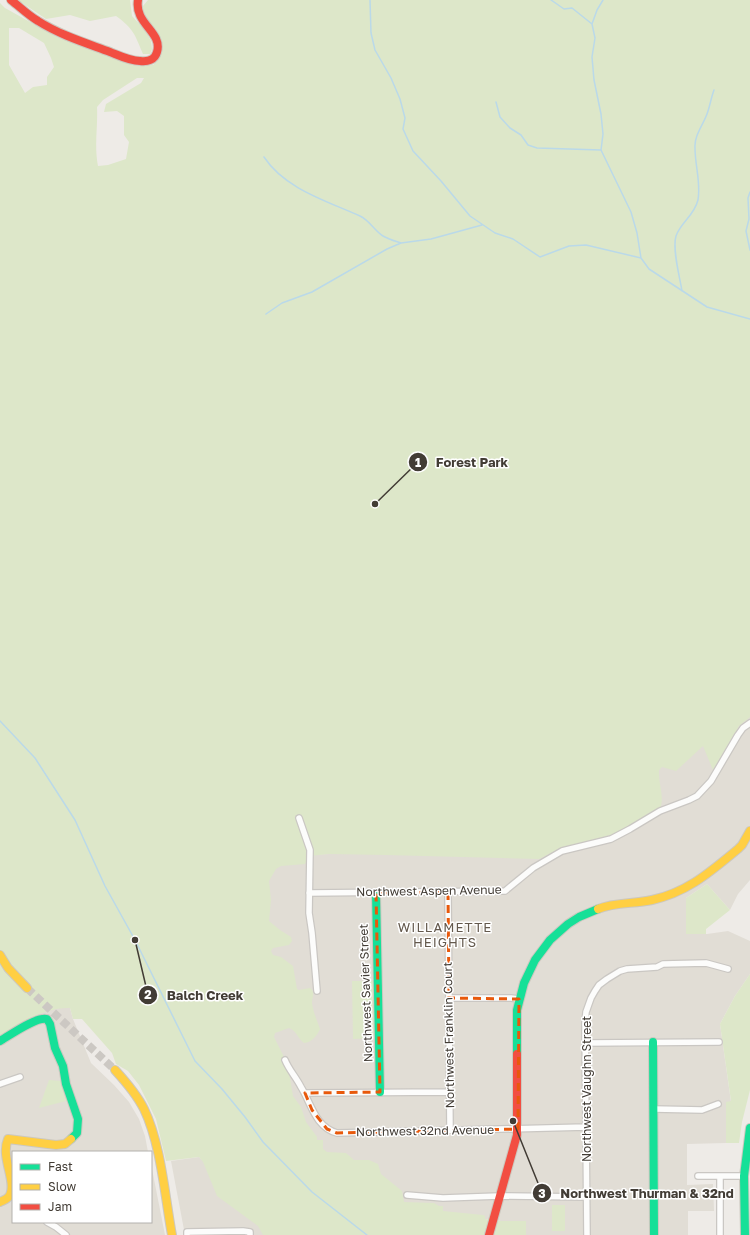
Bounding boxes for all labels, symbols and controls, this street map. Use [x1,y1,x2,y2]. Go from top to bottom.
callout: Forest Park [408,450,516,475]
text: Forest Park [436,454,509,470]
text: 1 [415,455,421,470]
street label: Northwest Aspen Avenue [356,882,502,899]
district label: WILLAMETTE HEIGHTS [398,919,492,950]
street label: Northwest Savier Street [356,923,375,1062]
street label: Northwest Franklin Court [440,961,457,1108]
callout: Balch Creek [138,983,251,1008]
text: 2 [144,987,152,1002]
text: Balch Creek [167,987,244,1003]
street label: Northwest Vaughn Street [579,1016,594,1162]
street label: Northwest 32nd Avenue [356,1122,494,1139]
legend [12,1151,152,1223]
text: Fast [48,1159,73,1174]
text: Slow [48,1179,76,1194]
callout: Northwest Thurman & 32nd [532,1181,742,1206]
text: Northwest Thurman & 32nd [560,1185,734,1201]
text: 3 [538,1186,546,1201]
text: Jam [48,1199,72,1214]

